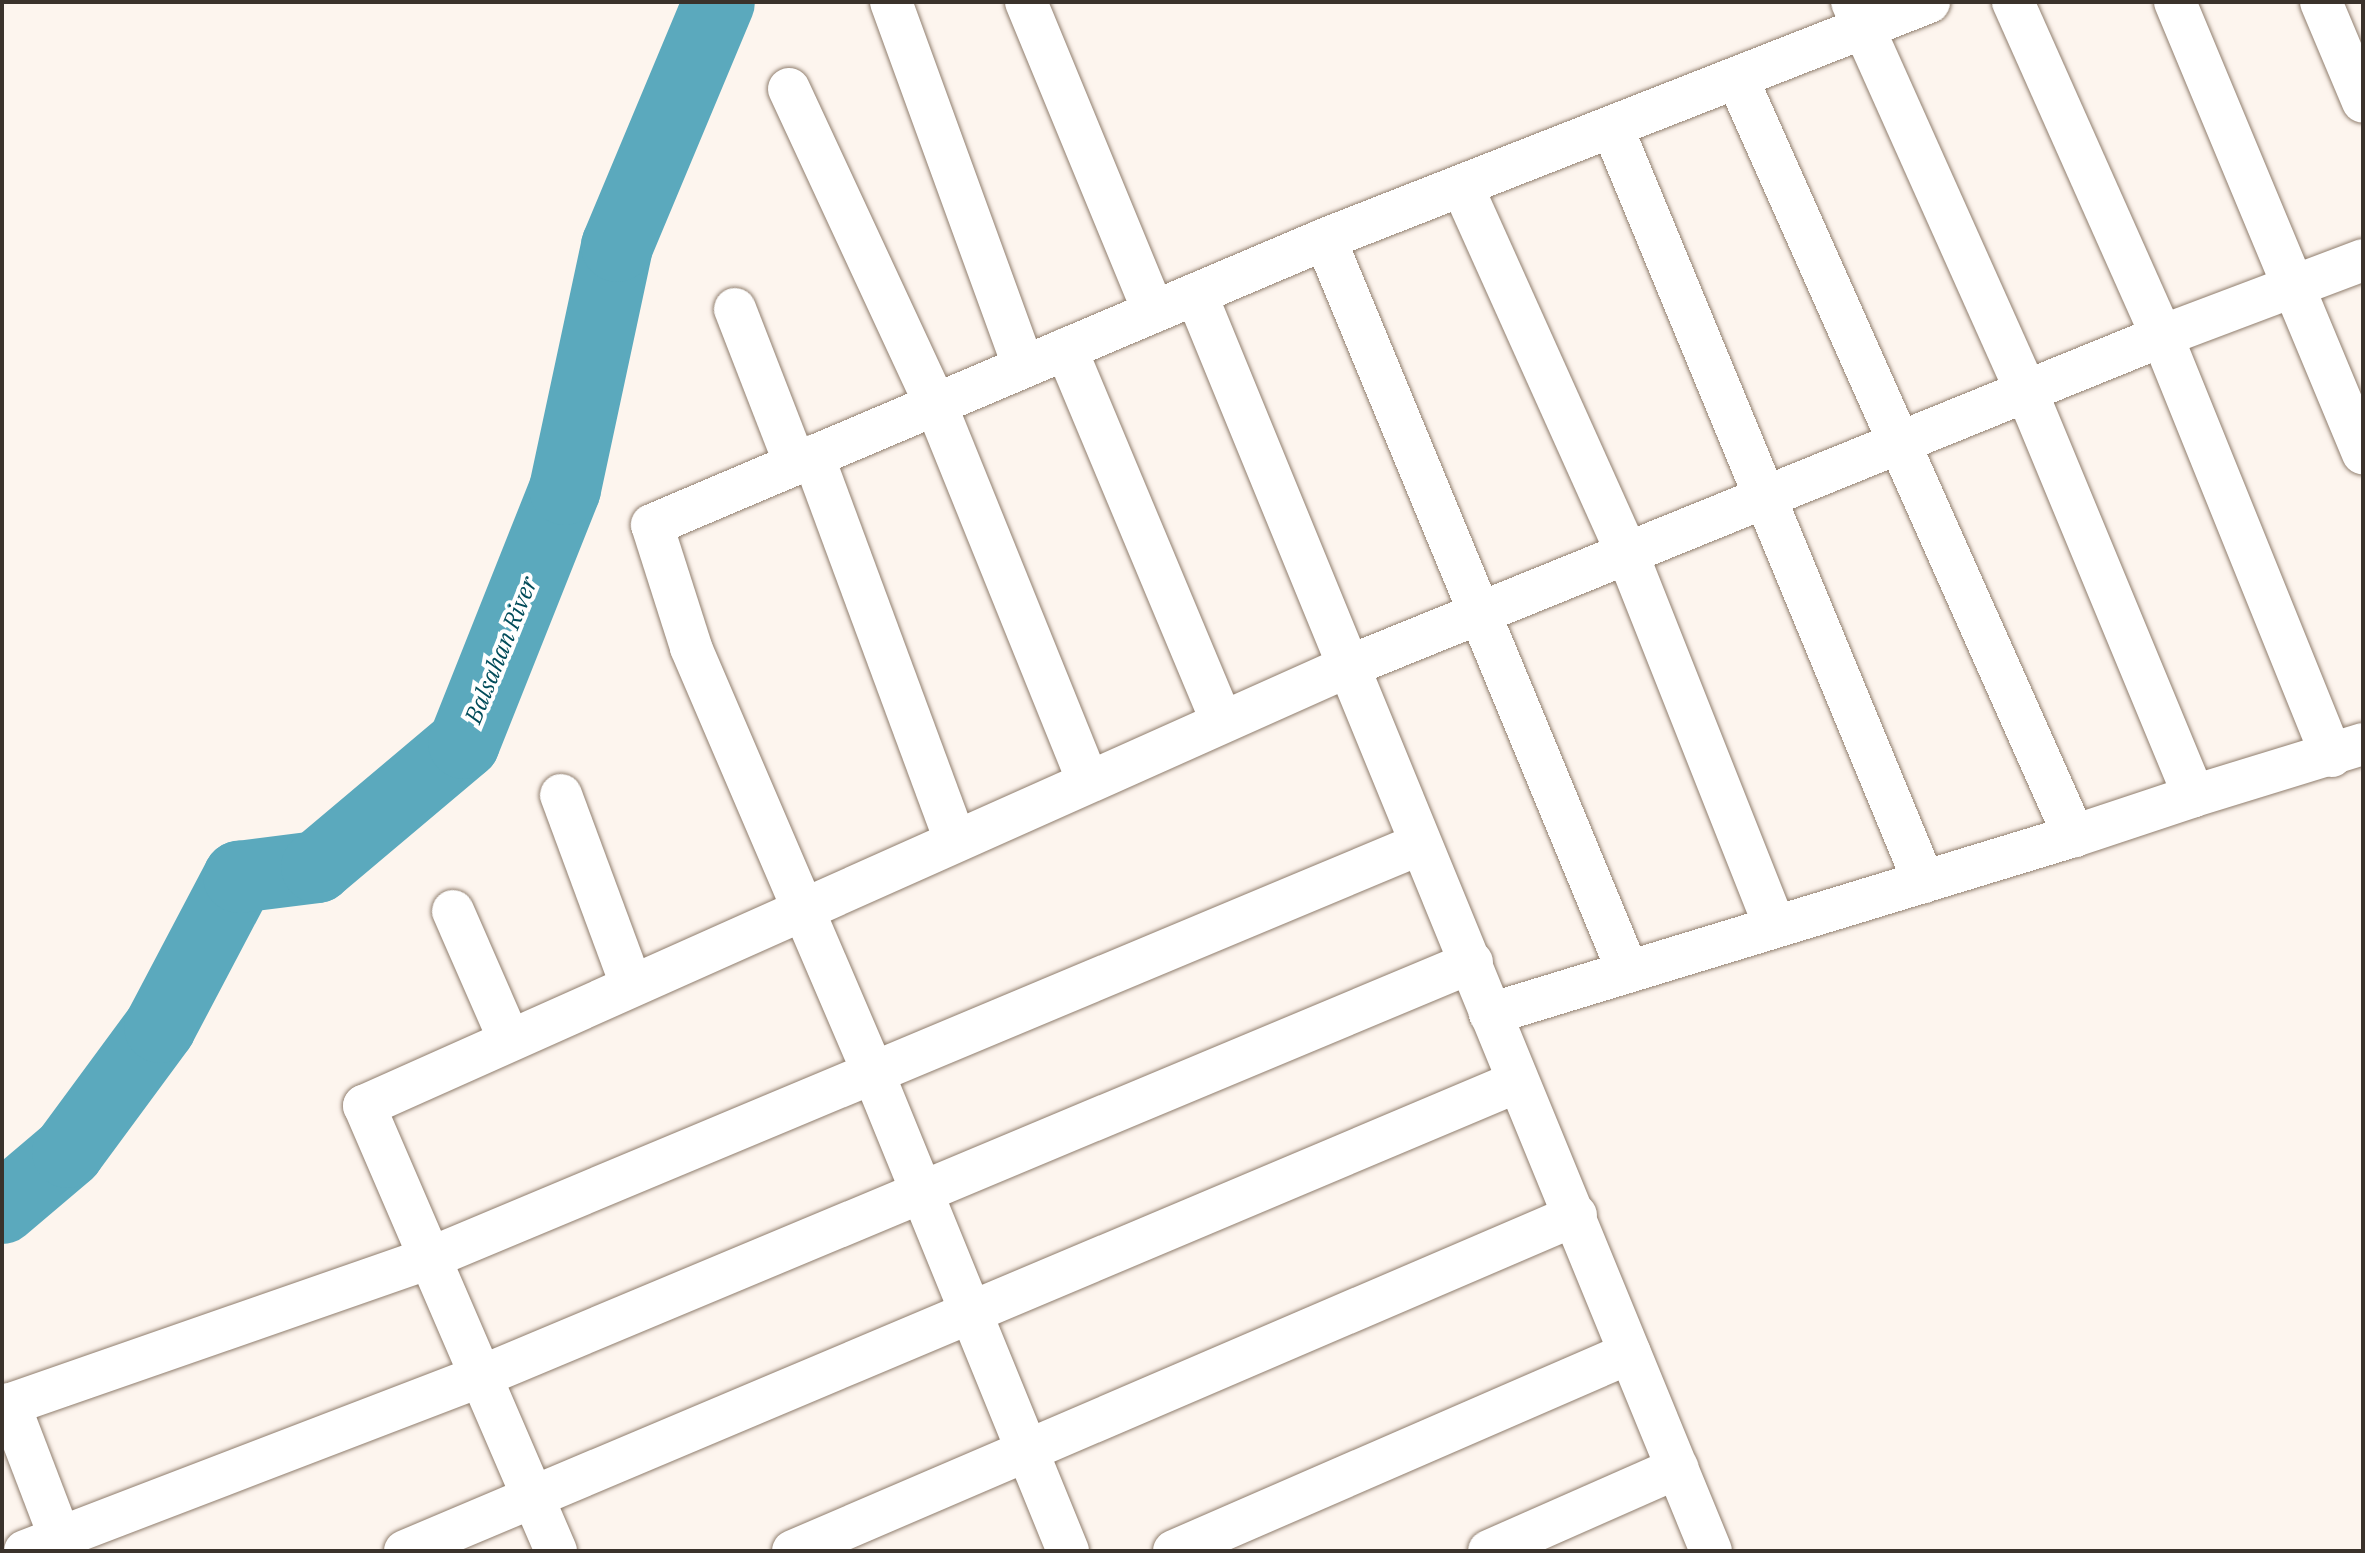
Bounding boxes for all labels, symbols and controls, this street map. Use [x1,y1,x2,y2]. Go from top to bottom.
water label: Balsahan River [458,572,544,728]

